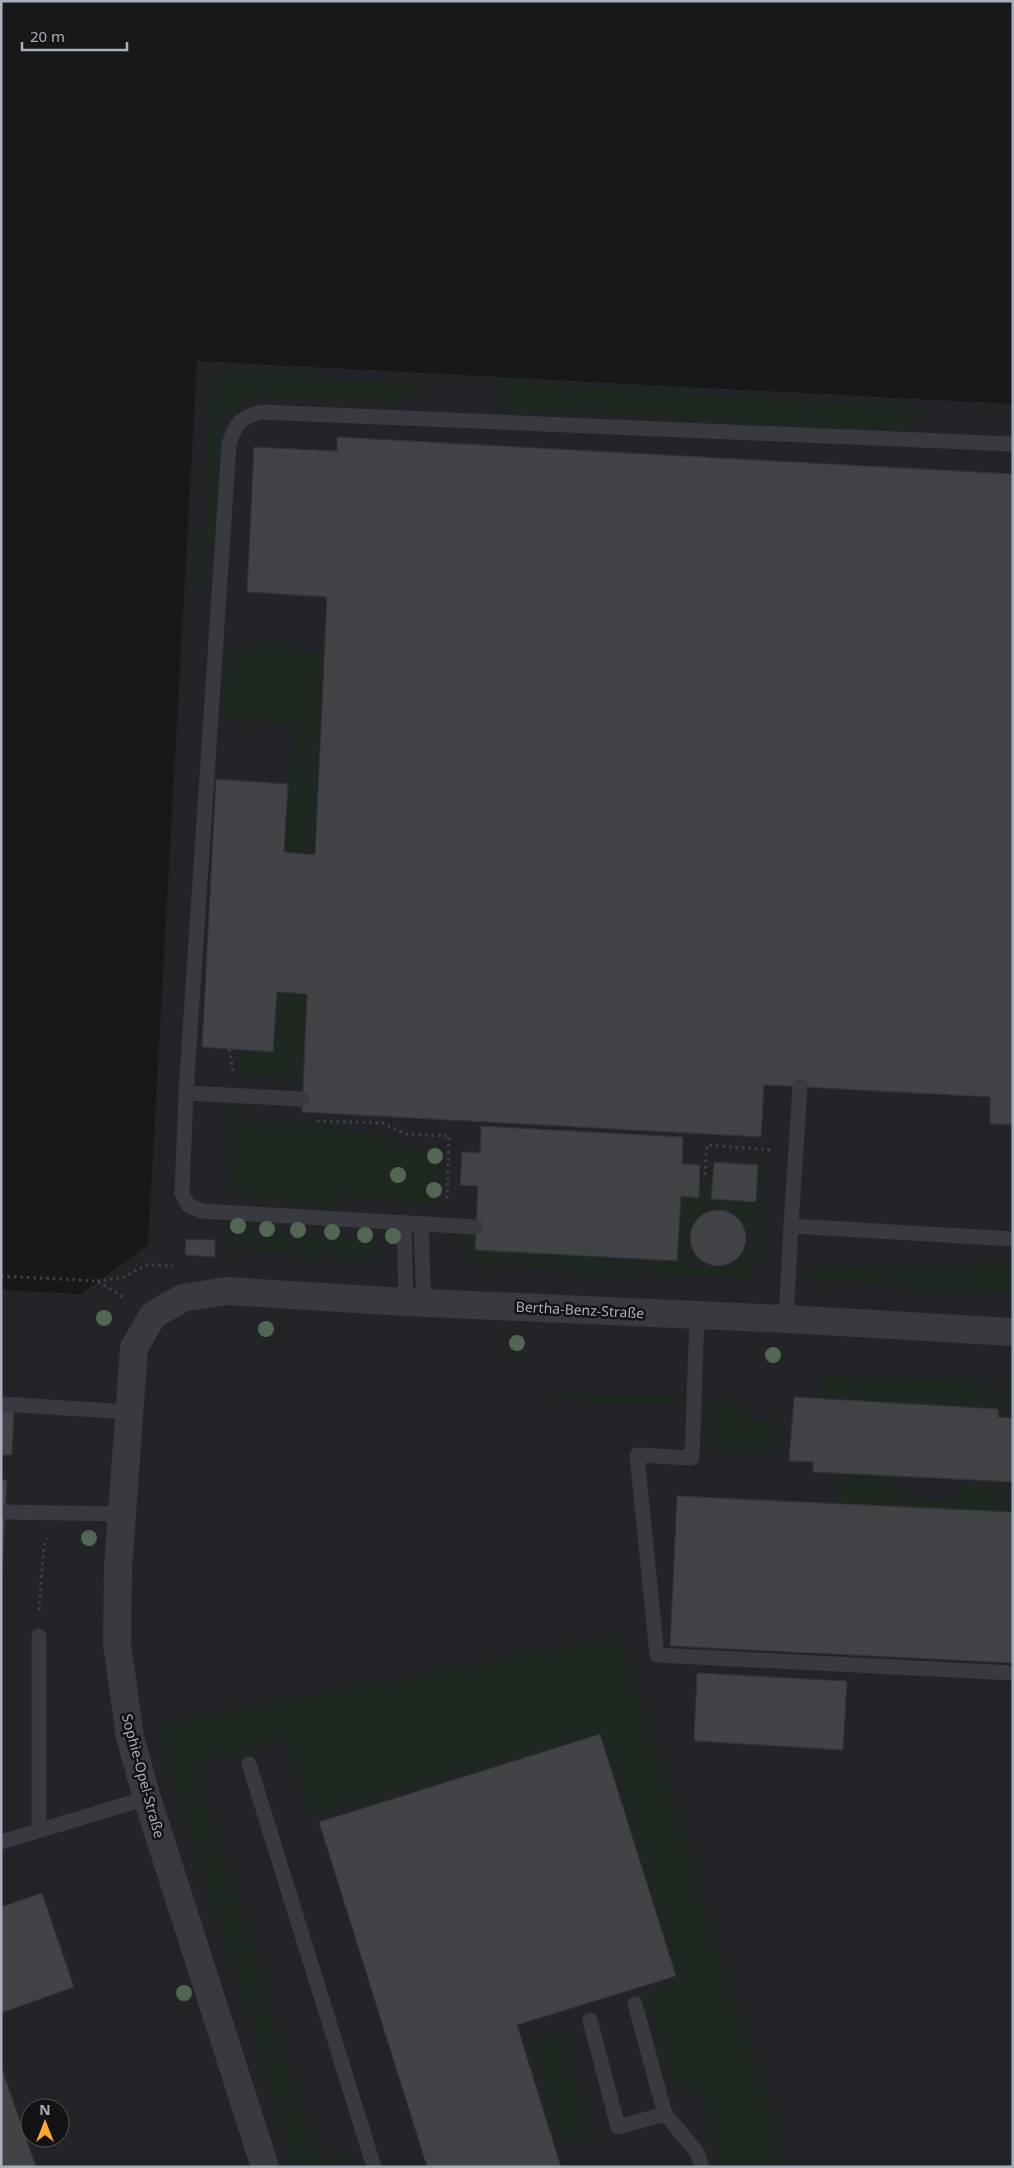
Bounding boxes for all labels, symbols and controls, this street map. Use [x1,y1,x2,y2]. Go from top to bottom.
scale bar [22,20,128,52]
text: 20 m [30,26,65,46]
street label: Bertha-Benz-Straße [515,1297,645,1322]
street label: Sophie-Opel-Straße [118,1712,169,1840]
north arrow [20,2098,70,2148]
text: N [39,2100,51,2119]

